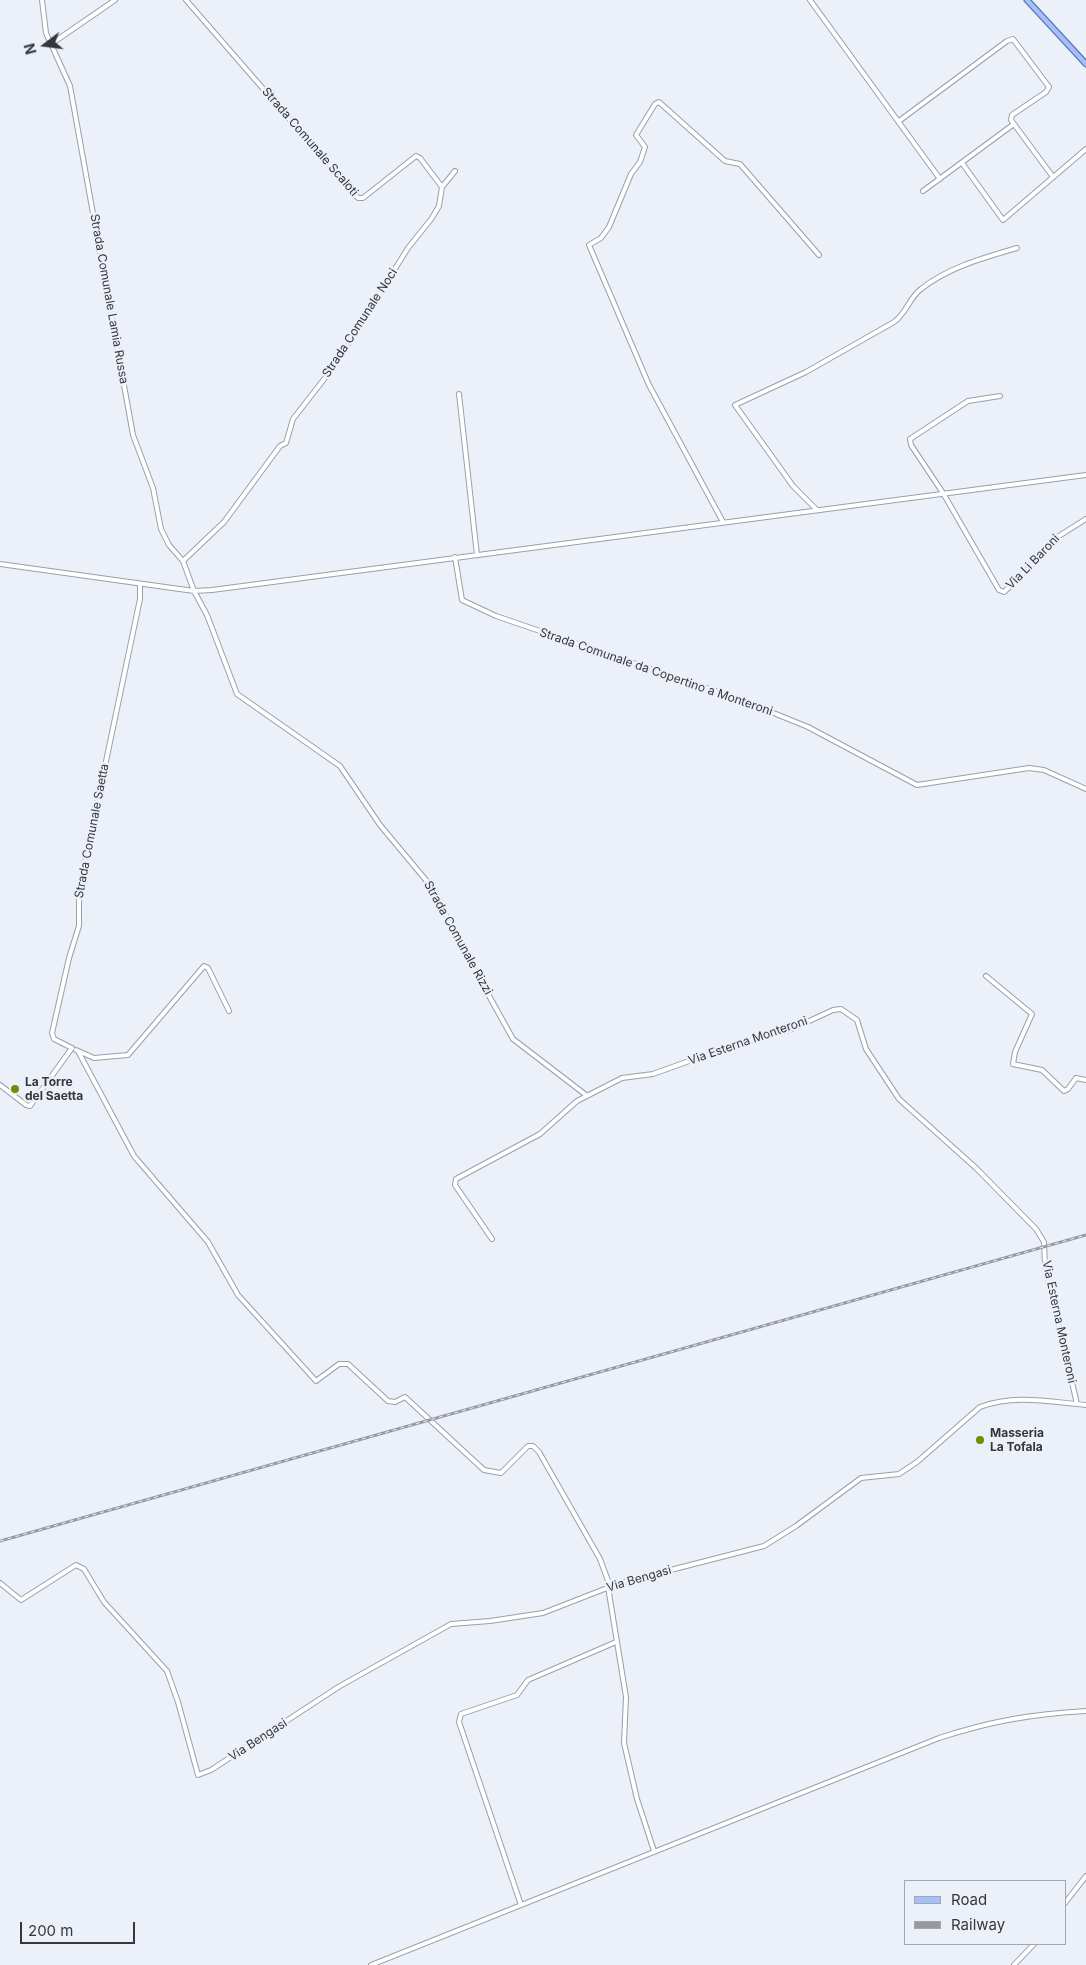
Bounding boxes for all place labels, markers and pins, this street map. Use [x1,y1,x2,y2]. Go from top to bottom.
place label: La Torre del Saetta [25,1075,83,1103]
marker: La Torre del Saetta [9,1083,21,1095]
place label: Masseria La Tofala [990,1426,1044,1454]
marker: Masseria La Tofala [974,1434,986,1446]

